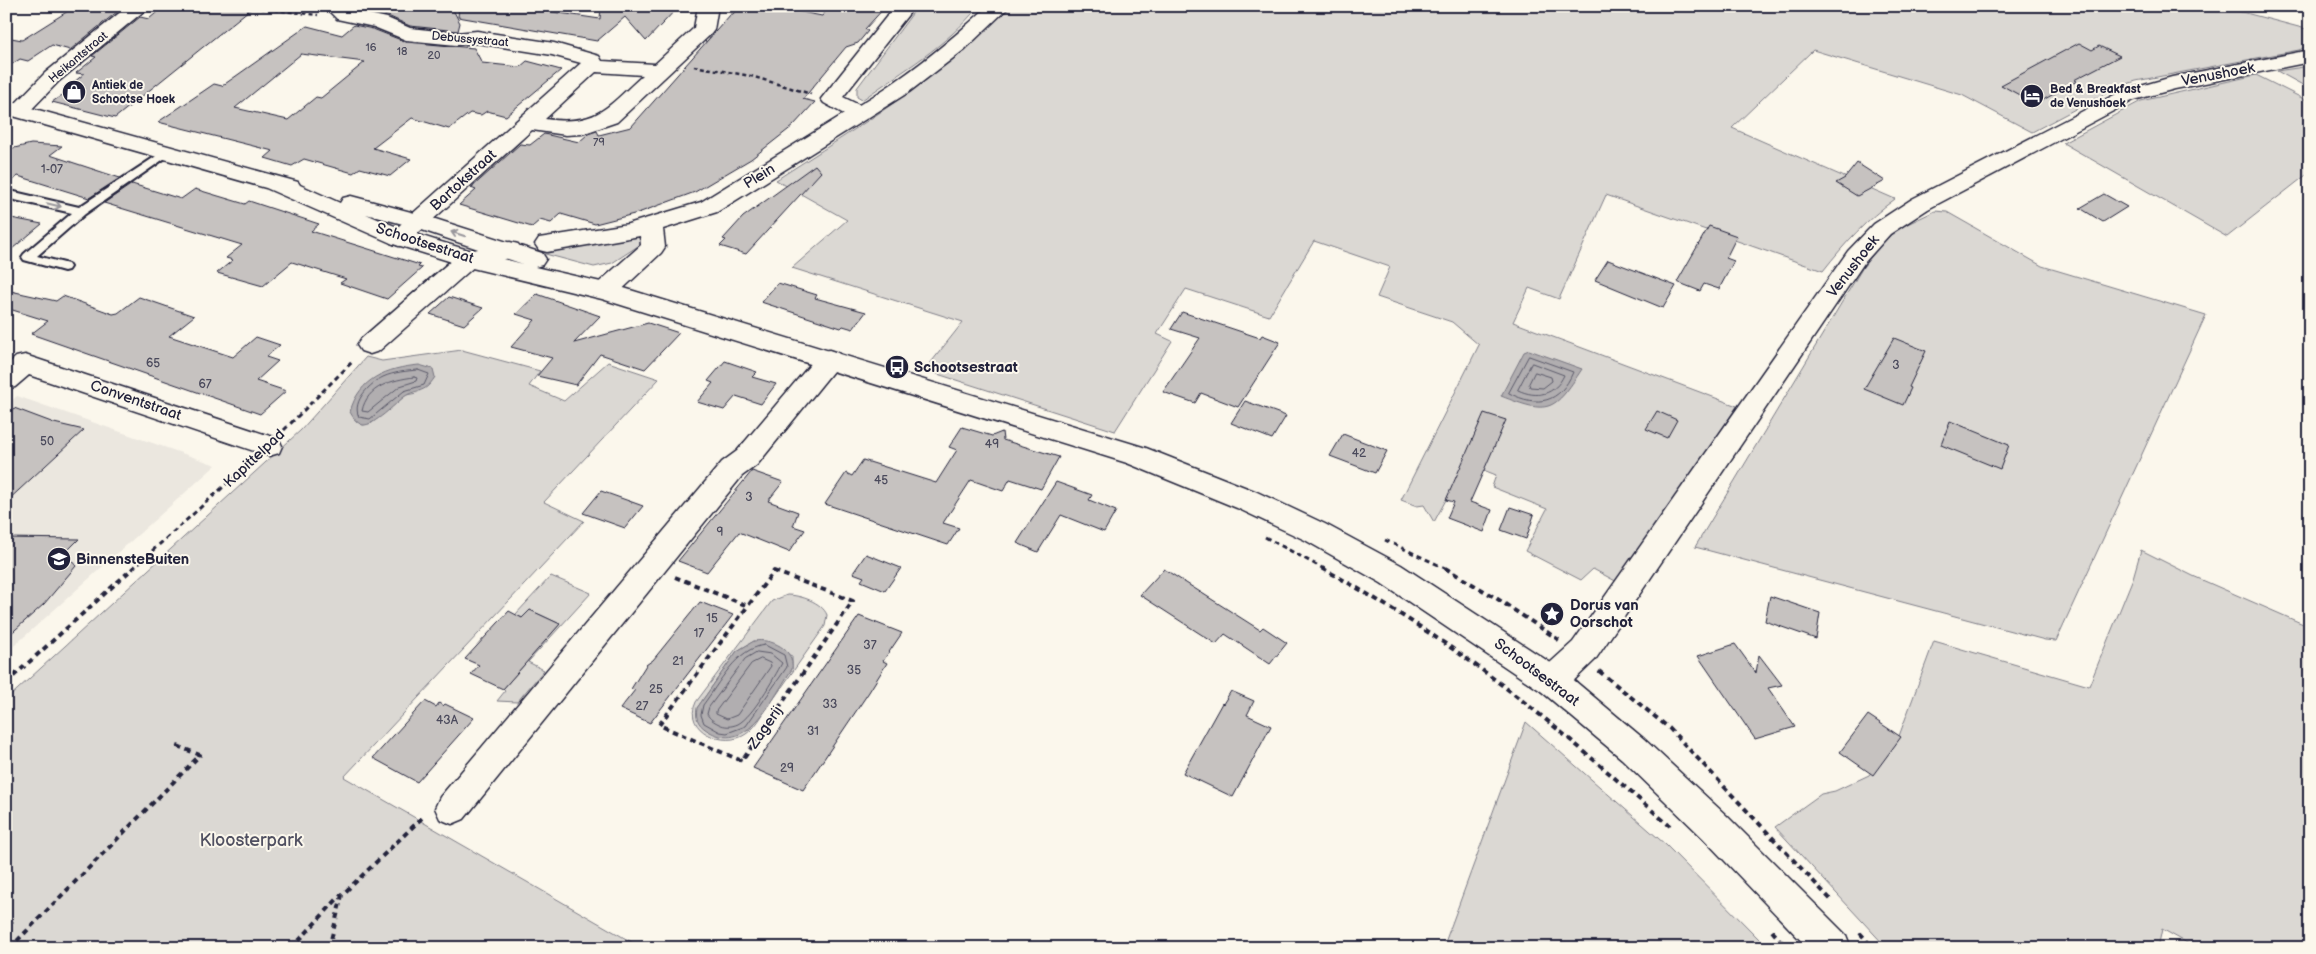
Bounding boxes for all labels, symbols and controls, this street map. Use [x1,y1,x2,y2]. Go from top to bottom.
street label: Heikantstraat [46,28,111,86]
street label: Debussystraat [431,29,509,50]
house number: 16 [366,41,377,54]
house number: 18 [397,45,407,58]
house number: 20 [428,49,441,62]
street label: Venushoek [2180,58,2257,91]
place label: Antiek de Schootse Hoek [91,78,176,107]
shop icon: Antiek de Schootse Hoek [61,79,87,105]
place label: Bed & Breakfast de Venushoek [2050,82,2141,111]
hotel icon: Bed & Breakfast de Venushoek [2019,83,2045,109]
house number: 79 [593,136,605,149]
street label: Bartokstraat [426,145,501,215]
street label: Plein [740,159,779,193]
house number: 1-07 [41,162,63,177]
one-way arrow [45,201,61,210]
street label: Schootsestraat [374,219,477,268]
one-way arrow [451,228,467,238]
street label: Venushoek [1823,231,1884,301]
bus stop icon: Schootsestraat [884,354,910,380]
house number: 65 [146,356,160,371]
place label: Schootsestraat [914,358,1018,377]
house number: 3 [1892,358,1900,373]
street label: Conventstraat [88,376,184,425]
house number: 67 [198,377,212,392]
street label: Kapittelpad [220,425,289,492]
house number: 50 [40,434,54,449]
house number: 49 [985,437,999,452]
house number: 42 [1352,446,1366,461]
house number: 45 [874,473,888,488]
house number: 3 [745,490,753,505]
house number: 9 [717,525,724,540]
school or university icon: BinnensteBuiten [46,546,72,572]
place label: BinnensteBuiten [76,550,189,569]
place label: Dorus van Oorschot [1570,596,1639,632]
place icon: Dorus van Oorschot [1539,601,1565,627]
house number: 15 [706,611,718,626]
house number: 17 [694,626,704,641]
street label: Schootsestraat [1490,634,1583,711]
house number: 37 [863,638,877,653]
house number: 21 [672,654,684,669]
house number: 35 [847,663,861,678]
house number: 25 [649,682,663,697]
house number: 33 [823,697,837,712]
house number: 27 [636,699,649,714]
street label: Zagerij [743,702,787,753]
house number: 43A [436,713,459,728]
house number: 31 [807,724,819,739]
house number: 29 [780,761,794,776]
park label: Kloosterpark [200,830,303,851]

